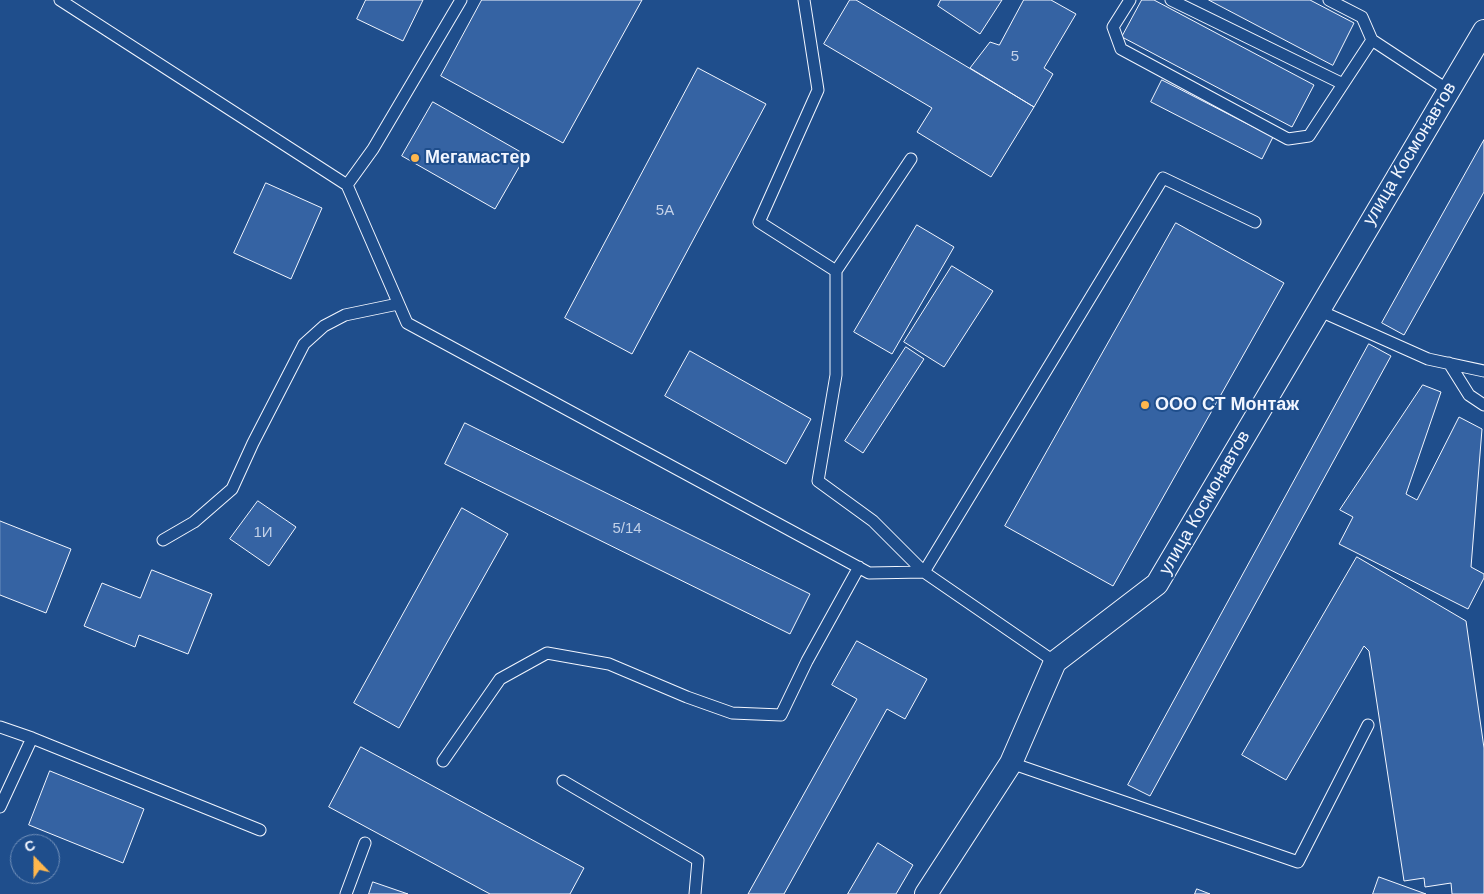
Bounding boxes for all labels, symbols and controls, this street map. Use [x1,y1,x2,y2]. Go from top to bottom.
house number: 5 [1011,48,1019,66]
street label: улица Космонавтов [1359,79,1461,229]
place label: Мегамастер [425,147,530,169]
marker: Мегамастер [409,152,421,164]
house number: 5А [656,202,674,220]
place label: ООО СТ Монтаж [1155,394,1299,416]
marker: ООО СТ Монтаж [1139,399,1151,411]
street label: улица Космонавтов [1155,427,1255,579]
house number: 5/14 [612,520,642,538]
house number: 1И [253,524,273,542]
north arrow [10,834,60,884]
text: С [22,837,37,855]

